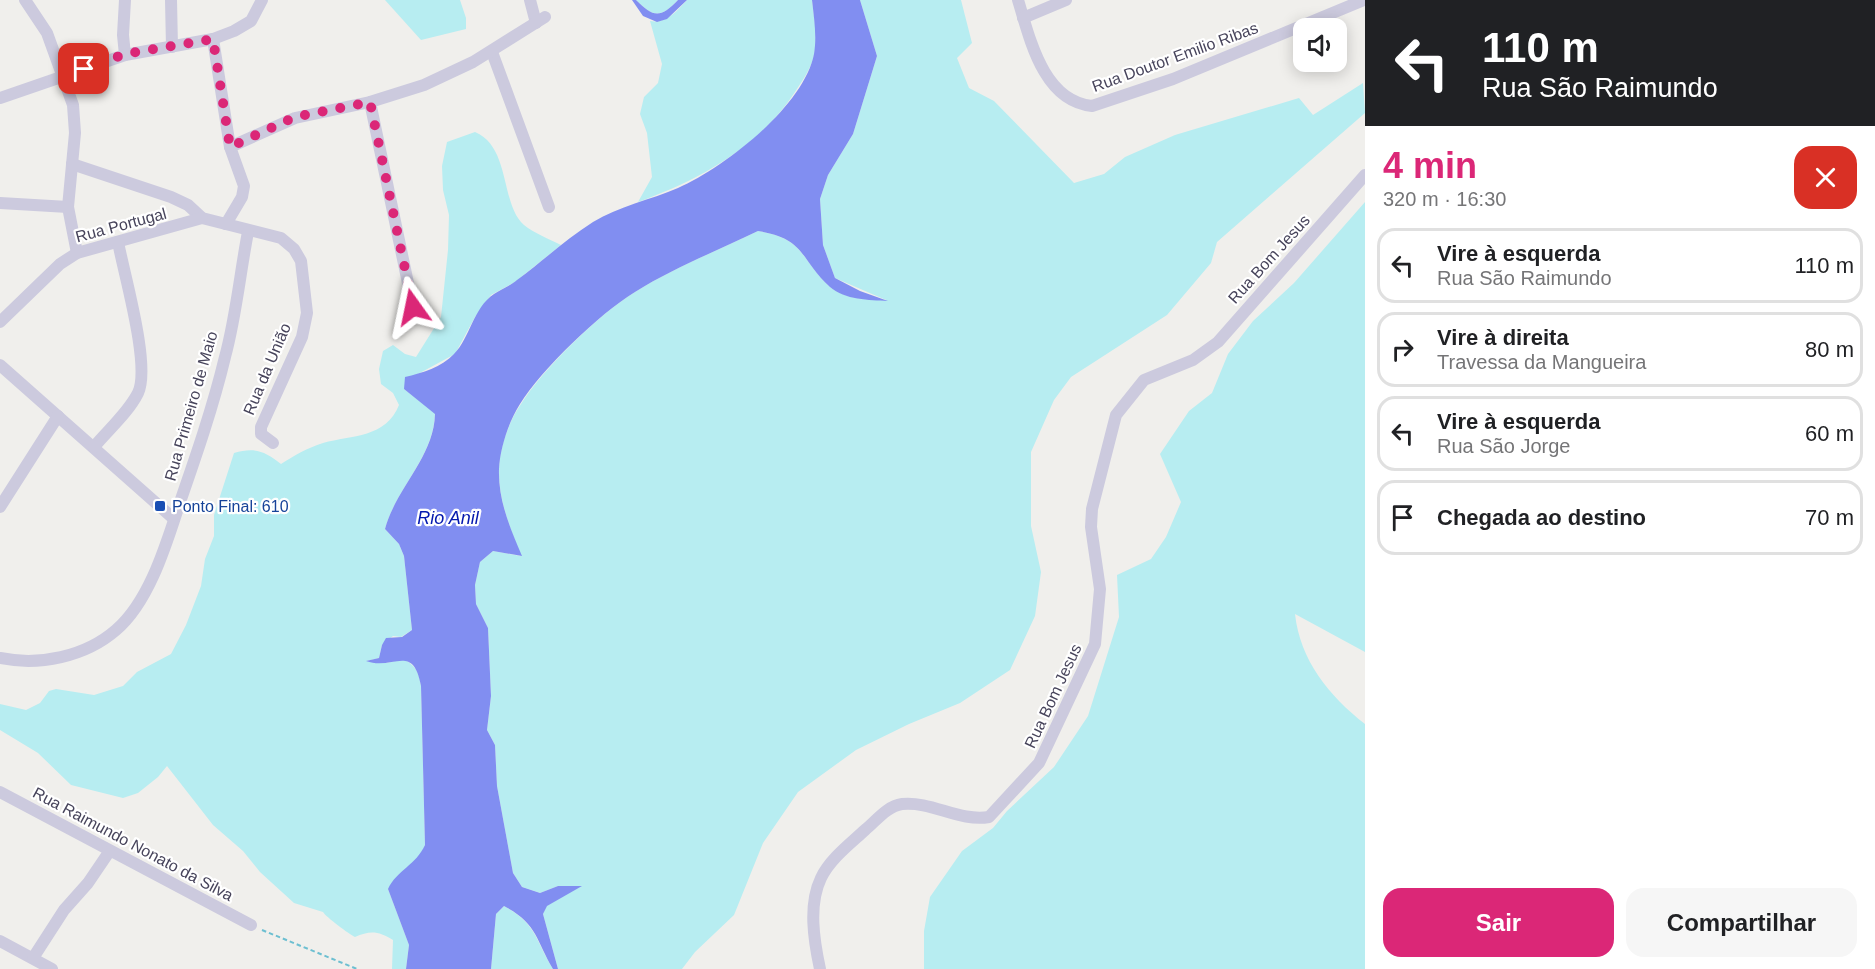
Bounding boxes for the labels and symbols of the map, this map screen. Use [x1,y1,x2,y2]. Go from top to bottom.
street label: Rua Doutor Emilio Ribas [1090,19,1260,95]
pin [58,43,109,94]
street label: Rua Portugal [74,205,168,245]
street label: Rua Bom Jesus [1225,211,1313,307]
position arrow [381,275,445,339]
street label: Rua da União [240,321,294,417]
street label: Rua Primeiro de Maio [162,329,221,483]
place label: Ponto Final: 610 [172,498,289,515]
marker: Ponto Final: 610 [153,499,167,513]
water label: Rio Anil [417,508,480,528]
street label: Rua Bom Jesus [1021,641,1085,751]
street label: Rua Raimundo Nonato da Silva [30,784,236,904]

